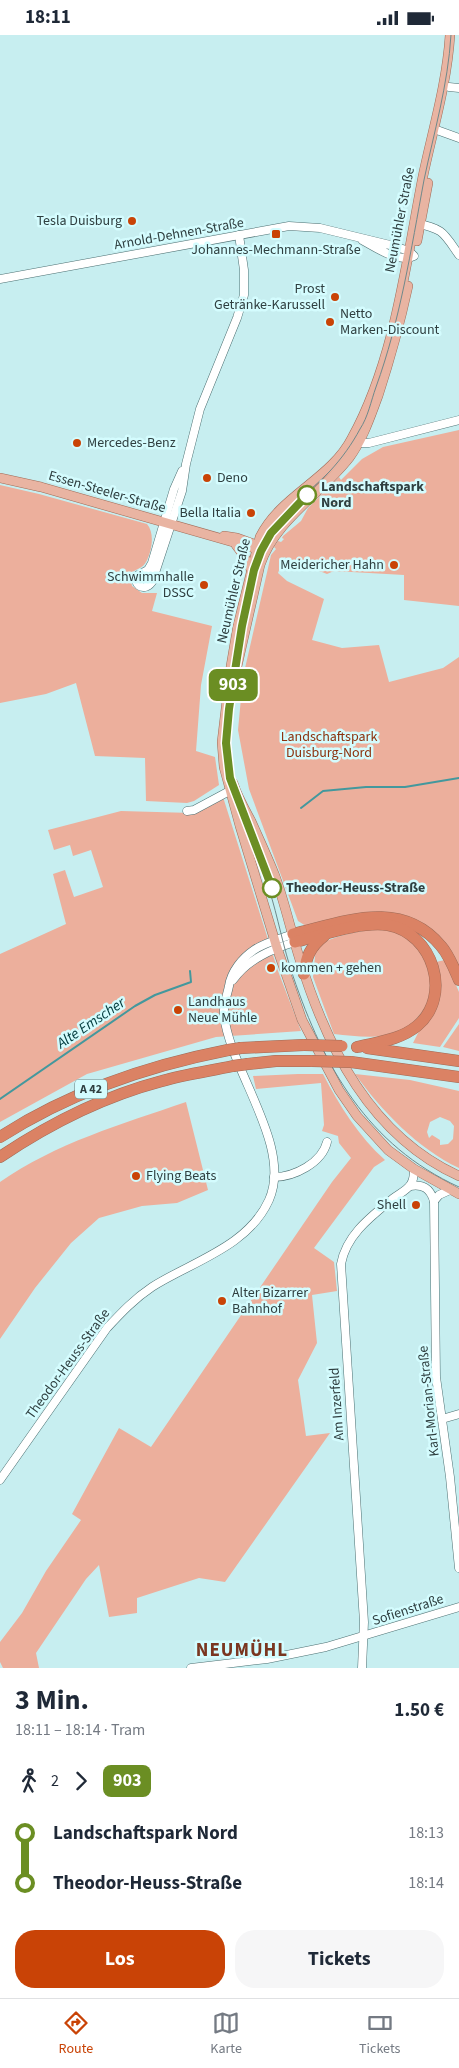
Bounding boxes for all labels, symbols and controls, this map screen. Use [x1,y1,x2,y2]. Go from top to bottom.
text: 18:11 [25,4,71,31]
street label: Neumühler Straße [380,165,420,274]
place label: Tesla Duisburg [37,211,122,231]
street label: Arnold-Dehnen-Straße [113,213,245,255]
marker: Tesla Duisburg [126,215,138,227]
marker: Johannes-Mechmann-Straße [270,228,282,240]
place label: Johannes-Mechmann-Straße [191,240,361,260]
place label: Prost Getränke-Karussell [214,279,325,315]
marker: Prost Getränke-Karussell [329,291,341,303]
place label: Netto Marken-Discount [340,304,440,340]
marker: Netto Marken-Discount [324,316,336,328]
place label: Mercedes-Benz [87,433,176,453]
marker: Mercedes-Benz [71,437,83,449]
street label: Essen-Steeler-Straße [46,466,168,518]
place label: Deno [217,468,248,488]
marker: Deno [201,472,213,484]
place label: Landschaftspark Nord [321,477,424,513]
marker: Landschaftspark Nord [297,485,317,505]
place label: Bella Italia [180,503,241,523]
marker: Bella Italia [245,507,257,519]
street label: Neumühler Straße [212,537,256,645]
place label: Meidericher Hahn [280,555,384,575]
marker: Meidericher Hahn [388,559,400,571]
place label: Schwimmhalle DSSC [107,567,194,603]
marker: Schwimmhalle DSSC [198,579,210,591]
line badge: 903 [204,669,262,701]
text: 903 [219,672,247,697]
park label: Landschaftspark Duisburg-Nord [281,727,377,763]
marker: Theodor-Heuss-Straße [262,878,282,898]
place label: Theodor-Heuss-Straße [286,878,425,898]
place label: kommen + gehen [281,958,382,978]
marker: kommen + gehen [265,962,277,974]
water label: Alte Emscher [52,992,130,1054]
place label: Landhaus Neue Mühle [188,992,257,1028]
marker: Landhaus Neue Mühle [172,1004,184,1016]
road number: A 42 [75,1079,107,1099]
place label: Flying Beats [146,1166,216,1186]
marker: Flying Beats [130,1170,142,1182]
place label: Shell [377,1195,406,1215]
marker: Shell [410,1199,422,1211]
place label: Alter Bizarrer Bahnhof [232,1283,308,1319]
marker: Alter Bizarrer Bahnhof [216,1295,228,1307]
street label: Theodor-Heuss-Straße [21,1305,115,1423]
street label: Karl-Morian-Straße [413,1345,445,1457]
street label: Am Inzerfeld [324,1367,350,1441]
street label: Sofienstraße [370,1589,446,1631]
district label: NEUMÜHL [196,1637,288,1664]
text: 3 Min. [15,1680,89,1720]
text: 1.50 € [394,1697,444,1724]
text: 18:11 – 18:14 · Tram [15,1719,145,1741]
icon: walk [15,1767,43,1795]
icon: forward [67,1767,95,1795]
text: 903 [113,1768,141,1793]
text: 2 [51,1770,59,1792]
text: Landschaftspark Nord [53,1820,238,1847]
text: 18:13 [408,1822,444,1844]
text: Theodor-Heuss-Straße [53,1870,242,1897]
text: 18:14 [408,1872,444,1894]
button: Los [15,1930,225,1988]
button: Tickets [235,1930,444,1988]
tab: Route [59,2009,93,2059]
tab: Karte [210,2009,242,2059]
tab: Tickets [359,2009,400,2059]

